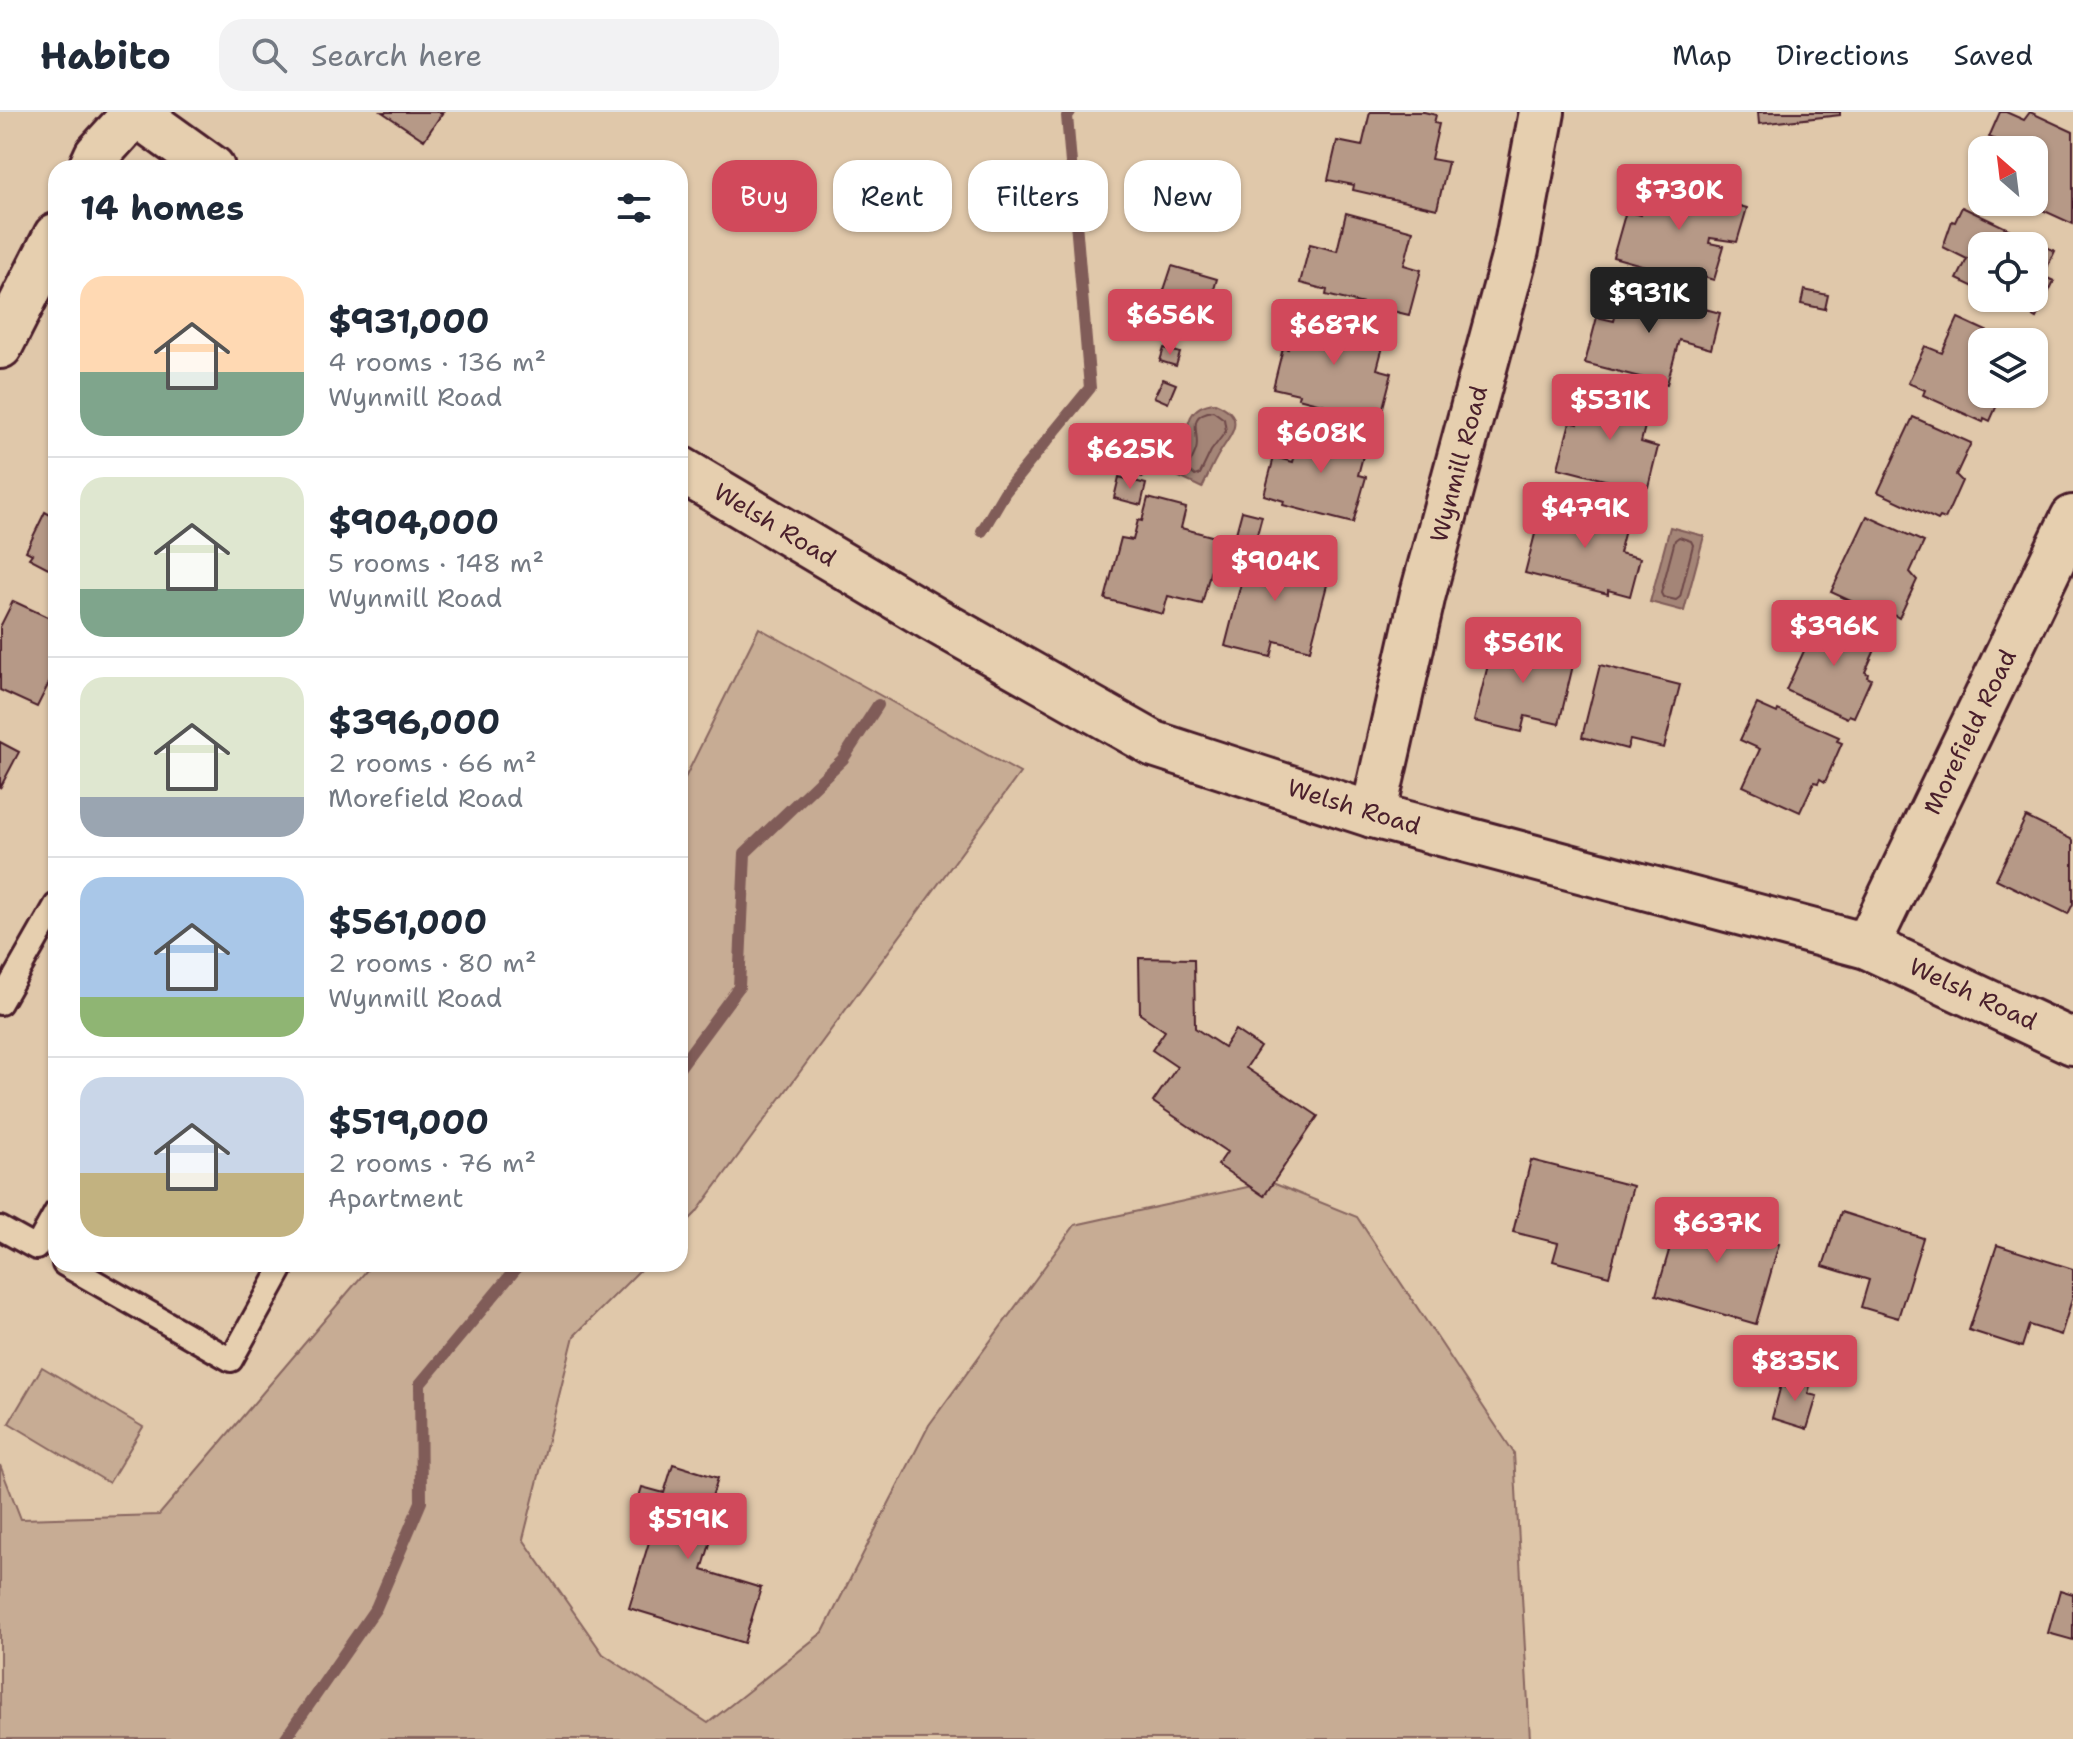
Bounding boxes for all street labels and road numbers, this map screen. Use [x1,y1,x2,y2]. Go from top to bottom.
street label: Wynmill Road [1423,382,1495,546]
street label: Welsh Road [708,476,842,574]
street label: Morefield Road [1916,644,2024,820]
street label: Welsh Road [1283,772,1425,842]
street label: Welsh Road [1904,950,2042,1038]

